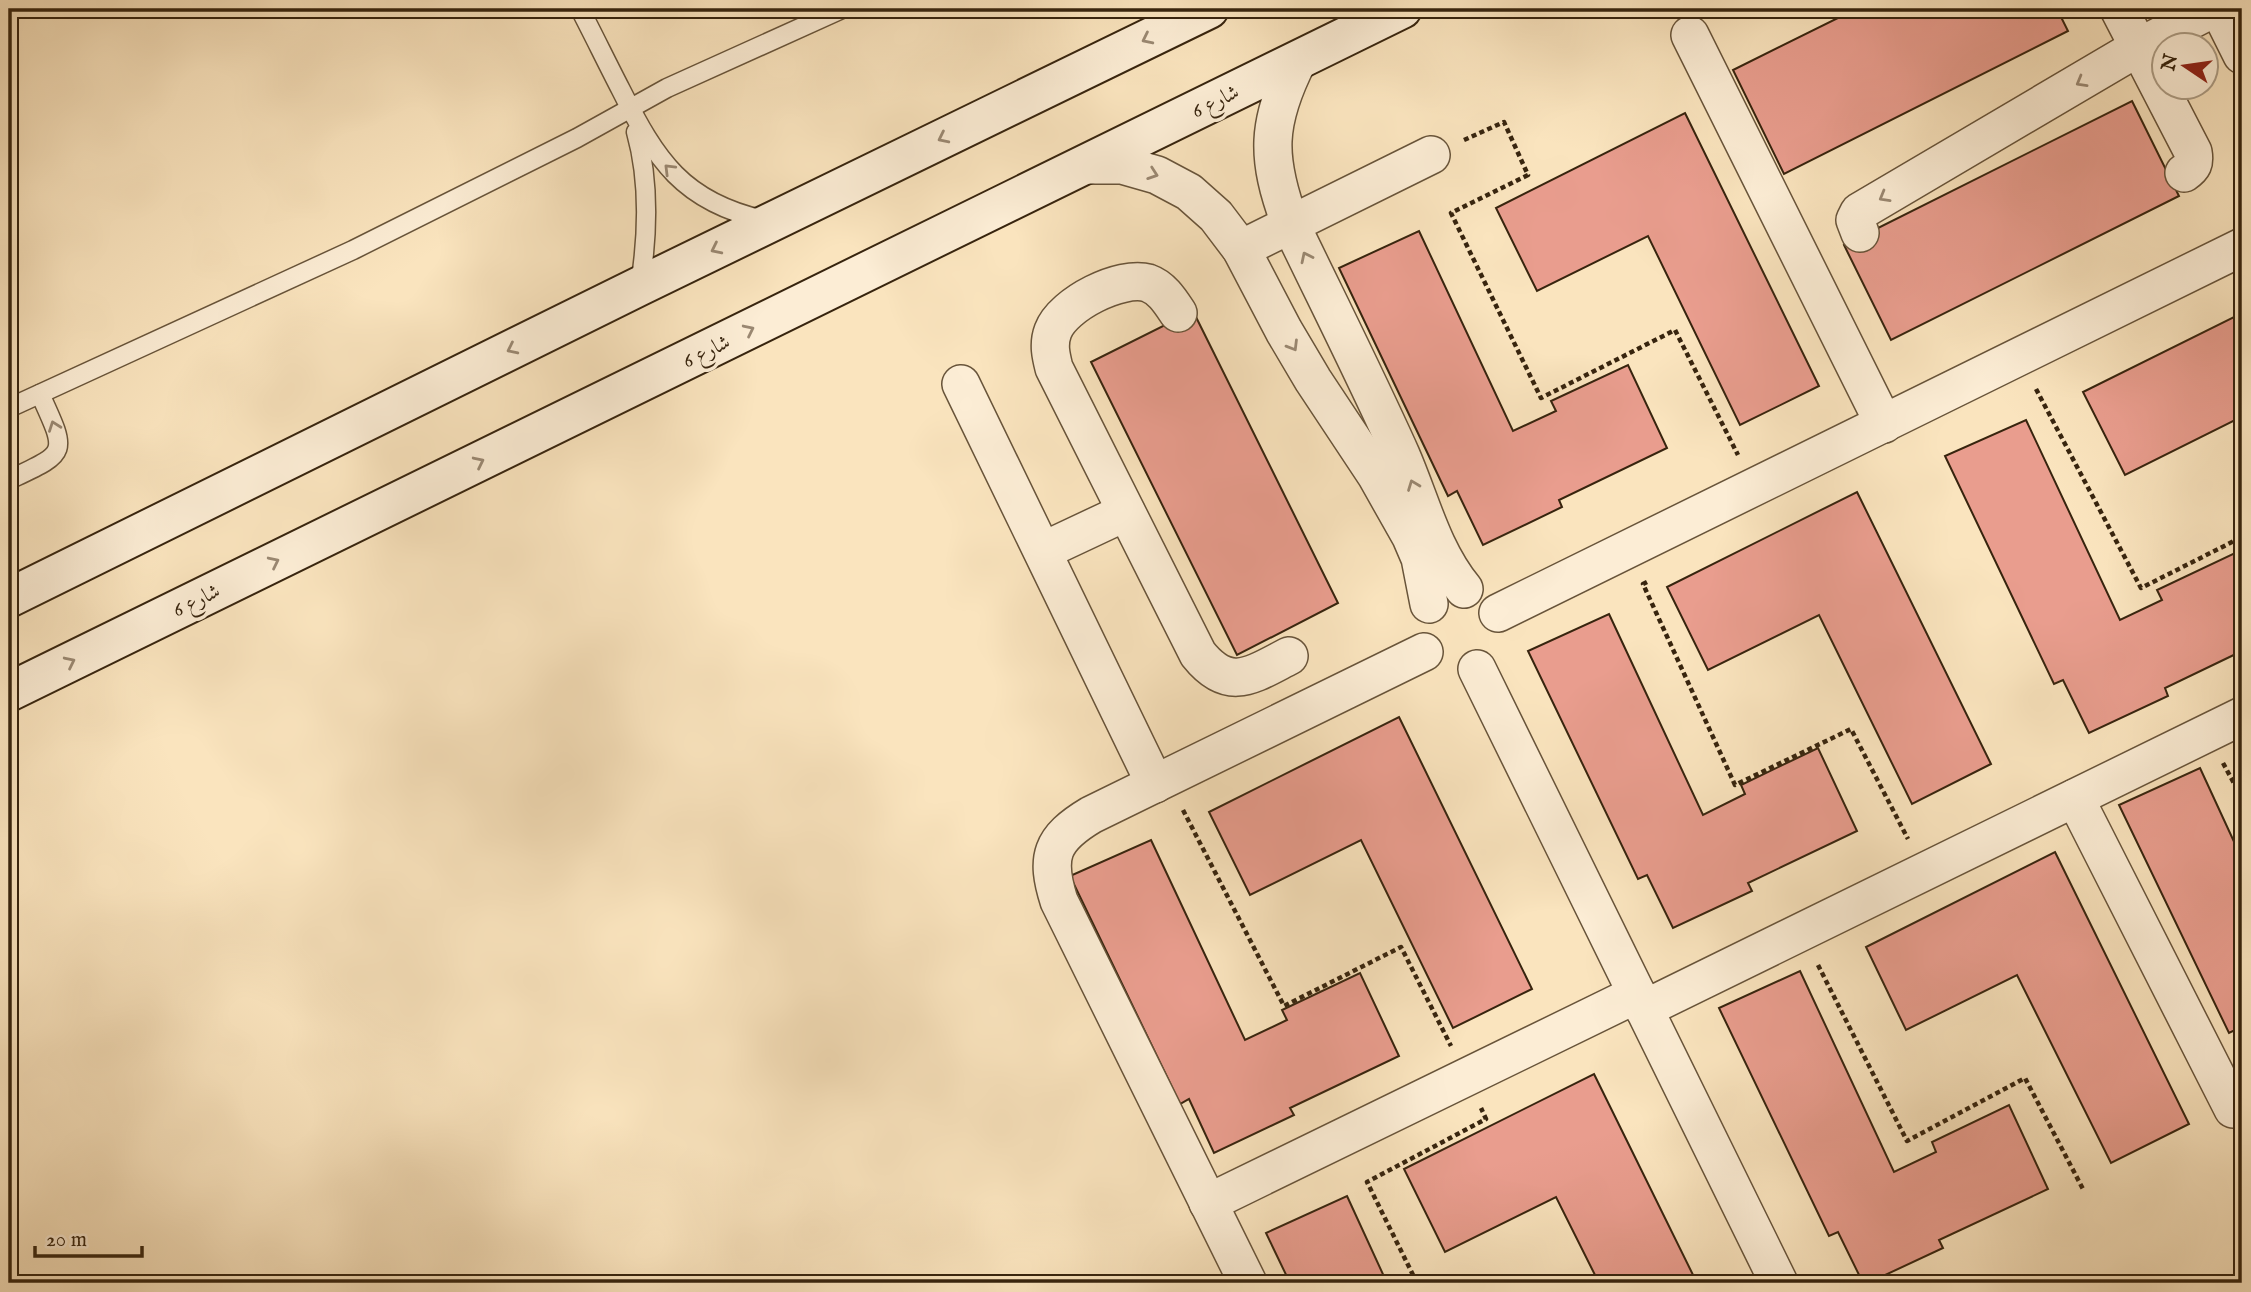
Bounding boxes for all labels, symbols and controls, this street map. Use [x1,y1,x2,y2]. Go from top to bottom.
one-way arrow [1142,30,1154,44]
north arrow [2150,32,2220,102]
text: N [2157,51,2184,74]
one-way arrow [2075,74,2088,87]
street label: شارع 6 [1187,79,1245,128]
one-way arrow [938,130,950,144]
one-way arrow [665,164,678,177]
one-way arrow [1146,166,1158,180]
one-way arrow [1879,189,1892,202]
one-way arrow [711,241,723,255]
one-way arrow [1301,252,1315,264]
one-way arrow [742,324,754,338]
street label: شارع 6 [678,329,736,378]
one-way arrow [1284,338,1297,351]
one-way arrow [507,341,519,355]
one-way arrow [48,421,62,433]
one-way arrow [472,456,484,470]
one-way arrow [1407,480,1421,492]
one-way arrow [267,556,279,570]
street label: شارع 6 [168,578,226,627]
one-way arrow [63,656,75,670]
scale bar [35,1215,142,1259]
text: 20 m [46,1227,87,1254]

